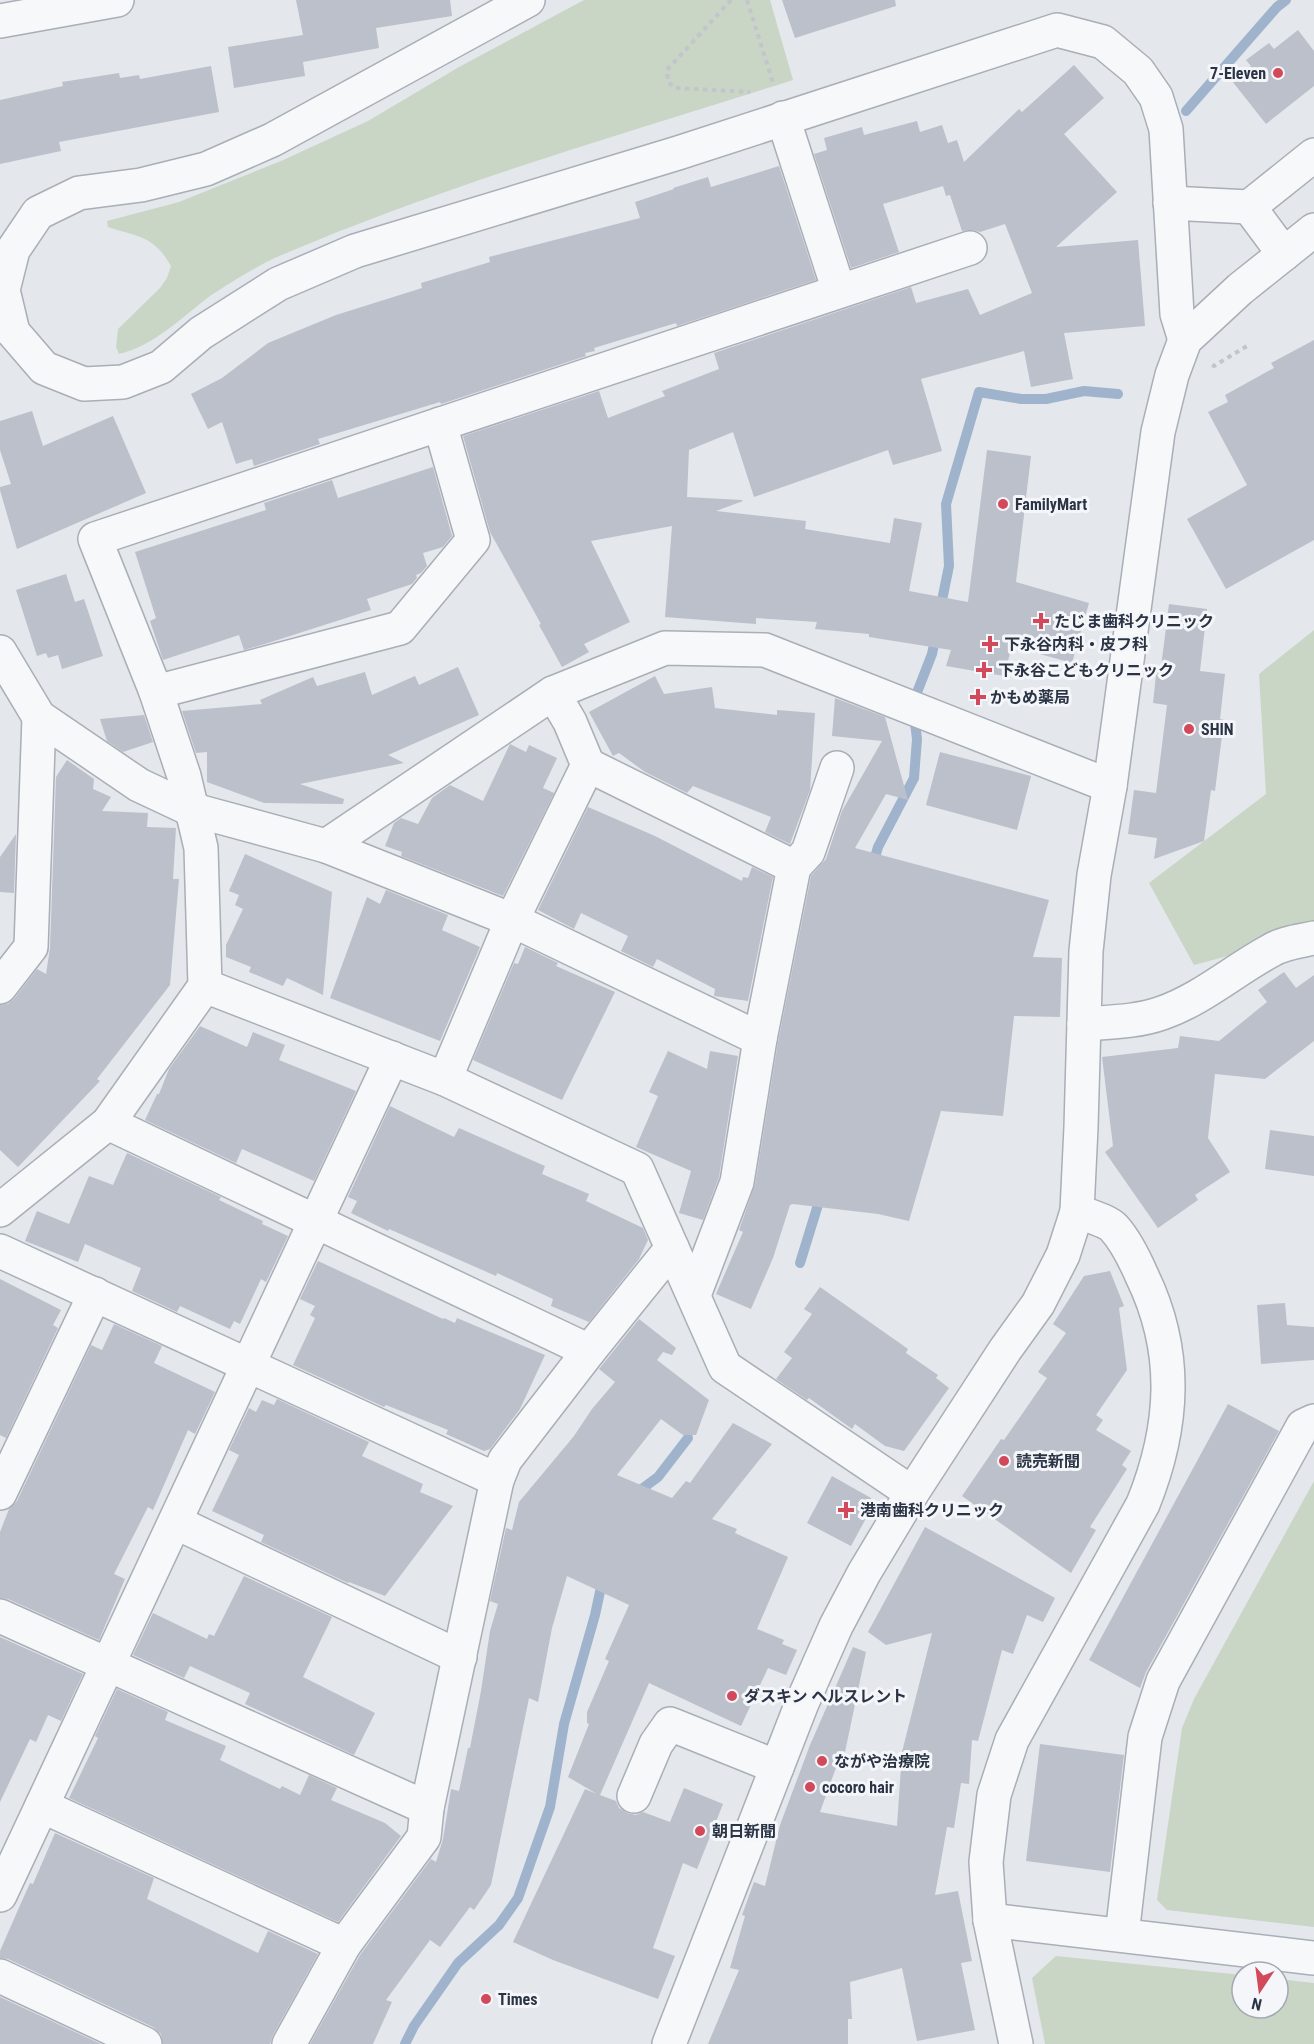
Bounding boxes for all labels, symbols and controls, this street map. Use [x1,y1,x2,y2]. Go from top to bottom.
place label: 7-Eleven [1210,64,1266,83]
marker: 7-Eleven [1271,66,1285,80]
place label: FamilyMart [1015,495,1087,514]
marker: FamilyMart [996,497,1010,511]
marker: たじま歯科クリニック [1032,612,1050,630]
place label: たじま歯科クリニック [1054,612,1214,631]
marker: 下永谷内科・皮フ科 [981,635,999,653]
place label: 下永谷内科・皮フ科 [1004,635,1148,654]
marker: 下永谷こどもクリニック [975,661,993,679]
place label: 下永谷こどもクリニック [998,661,1174,680]
place label: かもめ薬局 [990,688,1070,707]
marker: かもめ薬局 [971,690,985,704]
place label: SHIN [1201,720,1234,739]
marker: SHIN [1182,722,1196,736]
place label: 読売新聞 [1016,1452,1080,1471]
marker: 読売新聞 [997,1454,1011,1468]
marker: 港南歯科クリニック [837,1501,855,1519]
place label: 港南歯科クリニック [860,1501,1004,1520]
place label: ダスキン ヘルスレント [744,1687,907,1706]
marker: ダスキン ヘルスレント [725,1689,739,1703]
place label: ながや治療院 [834,1752,930,1771]
marker: ながや治療院 [815,1754,829,1768]
place label: cocoro hair [822,1778,894,1797]
marker: cocoro hair [803,1780,817,1794]
place label: 朝日新聞 [712,1822,776,1841]
marker: 朝日新聞 [693,1824,707,1838]
north arrow [1230,1960,1290,2020]
place label: Times [498,1990,538,2009]
marker: Times [479,1992,493,2006]
text: N [1250,1994,1264,2014]

